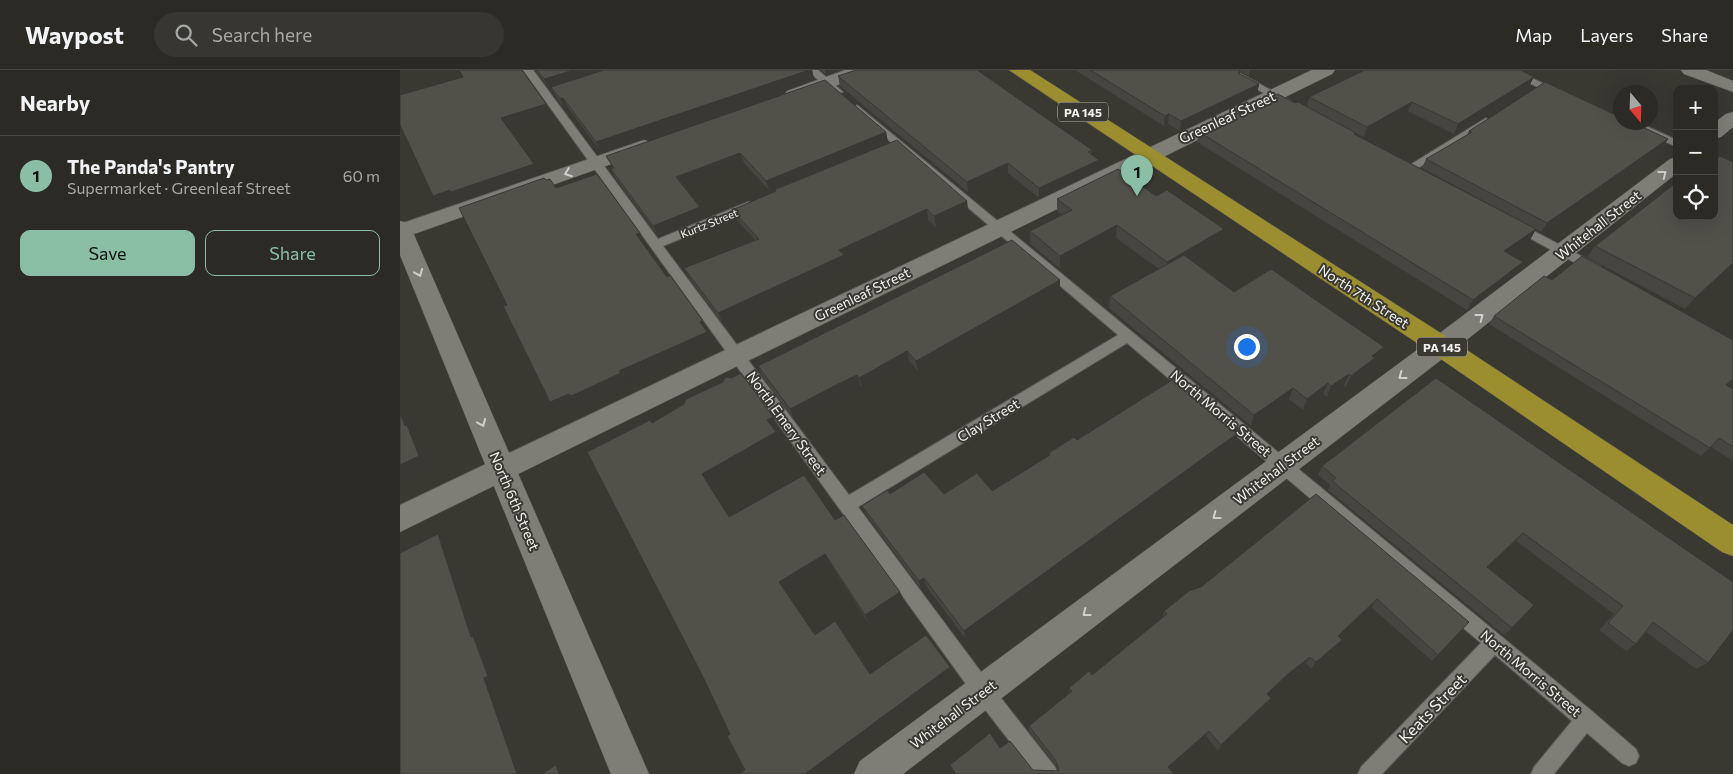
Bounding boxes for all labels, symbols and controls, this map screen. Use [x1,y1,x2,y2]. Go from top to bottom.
search box [154,12,504,57]
text: Waypost [25,20,124,49]
icon: search [172,21,200,49]
text: Search here [212,23,312,46]
text: Map [1515,24,1552,46]
text: Layers [1580,24,1633,46]
text: Share [1661,24,1708,46]
north arrow [1613,85,1658,130]
map controls [1673,85,1718,220]
button: + [1673,85,1718,130]
street label: Greenleaf Street [1176,87,1278,147]
text: Nearby [20,90,90,115]
road number: PA 145 [1058,102,1108,122]
button: − [1673,130,1718,175]
text: The Panda's Pantry [67,155,235,178]
pin: 1 [1121,155,1153,196]
text: 1 [32,166,40,185]
text: 60 m [343,166,380,185]
one-way arrow [564,167,573,177]
one-way arrow [1657,171,1666,179]
button: locate [1673,175,1718,220]
text: Supermarket · Greenleaf Street [67,178,291,197]
street label: Whitehall Street [1552,186,1644,264]
street label: Kurtz Street [678,205,740,240]
button: Save [20,230,195,276]
button: Share [205,230,380,276]
street label: North 7th Street [1316,260,1413,332]
street label: Greenleaf Street [811,263,913,325]
one-way arrow [412,268,423,277]
one-way arrow [1474,314,1483,322]
your location [1234,334,1260,360]
road number: PA 145 [1417,338,1467,356]
street label: North Morris Street [1167,366,1275,460]
street label: North Emery Street [744,368,830,478]
one-way arrow [1399,370,1408,378]
street label: Clay Street [954,395,1023,445]
one-way arrow [476,418,486,427]
street label: Whitehall Street [1229,432,1323,508]
street label: North 6th Street [487,449,544,553]
one-way arrow [1213,510,1222,518]
one-way arrow [1082,607,1092,616]
street label: North Morris Street [1477,626,1585,720]
street label: Keats Street [1394,669,1470,747]
street label: Whitehall Street [906,676,1000,752]

